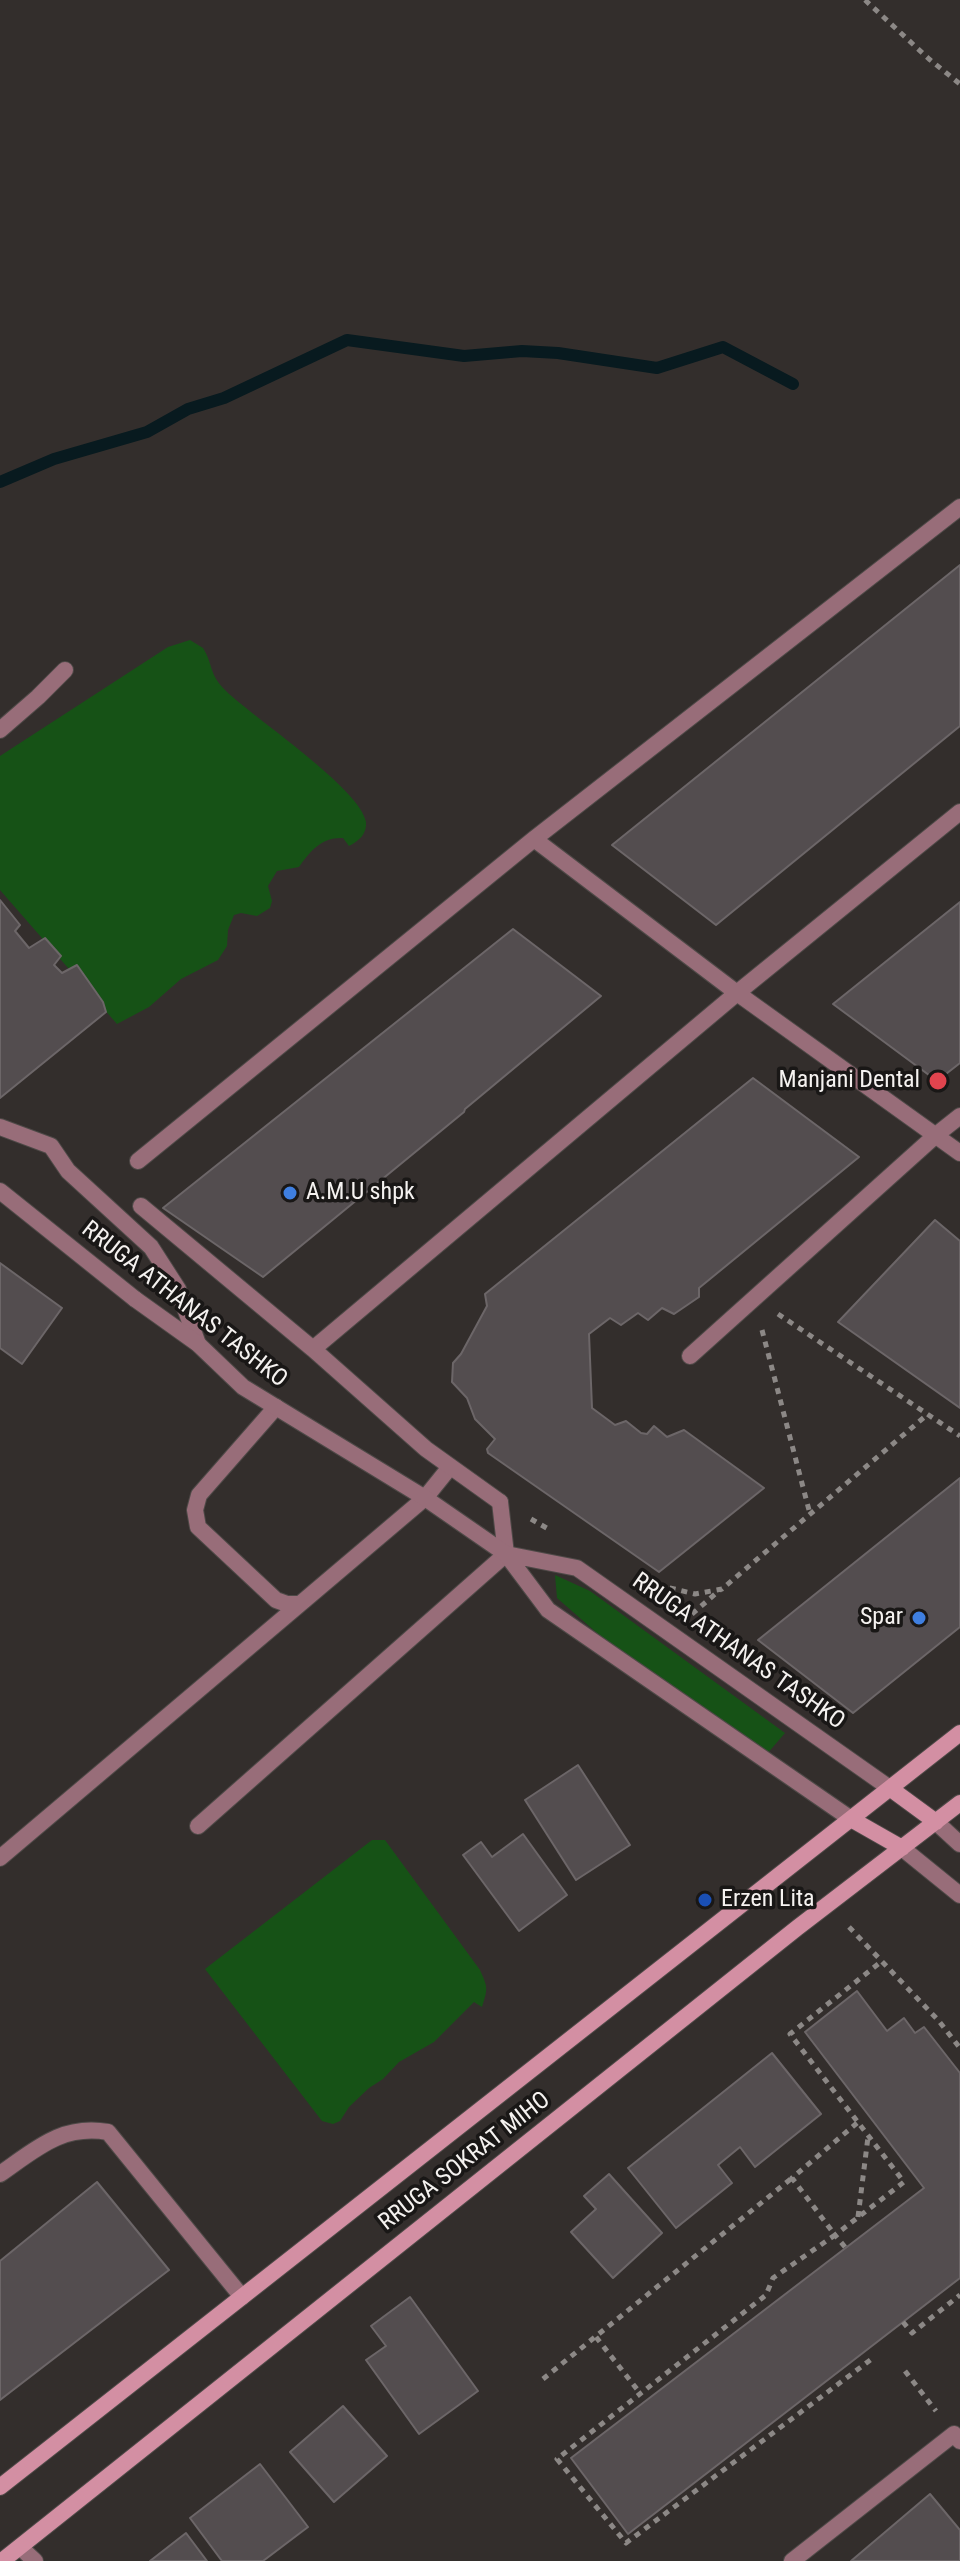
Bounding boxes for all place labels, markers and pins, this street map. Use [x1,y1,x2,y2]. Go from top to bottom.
place label: Manjani Dental [779,1067,920,1095]
marker: Manjani Dental [927,1070,949,1092]
place label: A.M.U shpk [306,1179,415,1207]
marker: A.M.U shpk [281,1184,299,1202]
place label: Spar [860,1604,903,1632]
marker: Spar [910,1609,928,1627]
place label: Erzen Lita [721,1886,814,1914]
marker: Erzen Lita [696,1891,714,1909]

